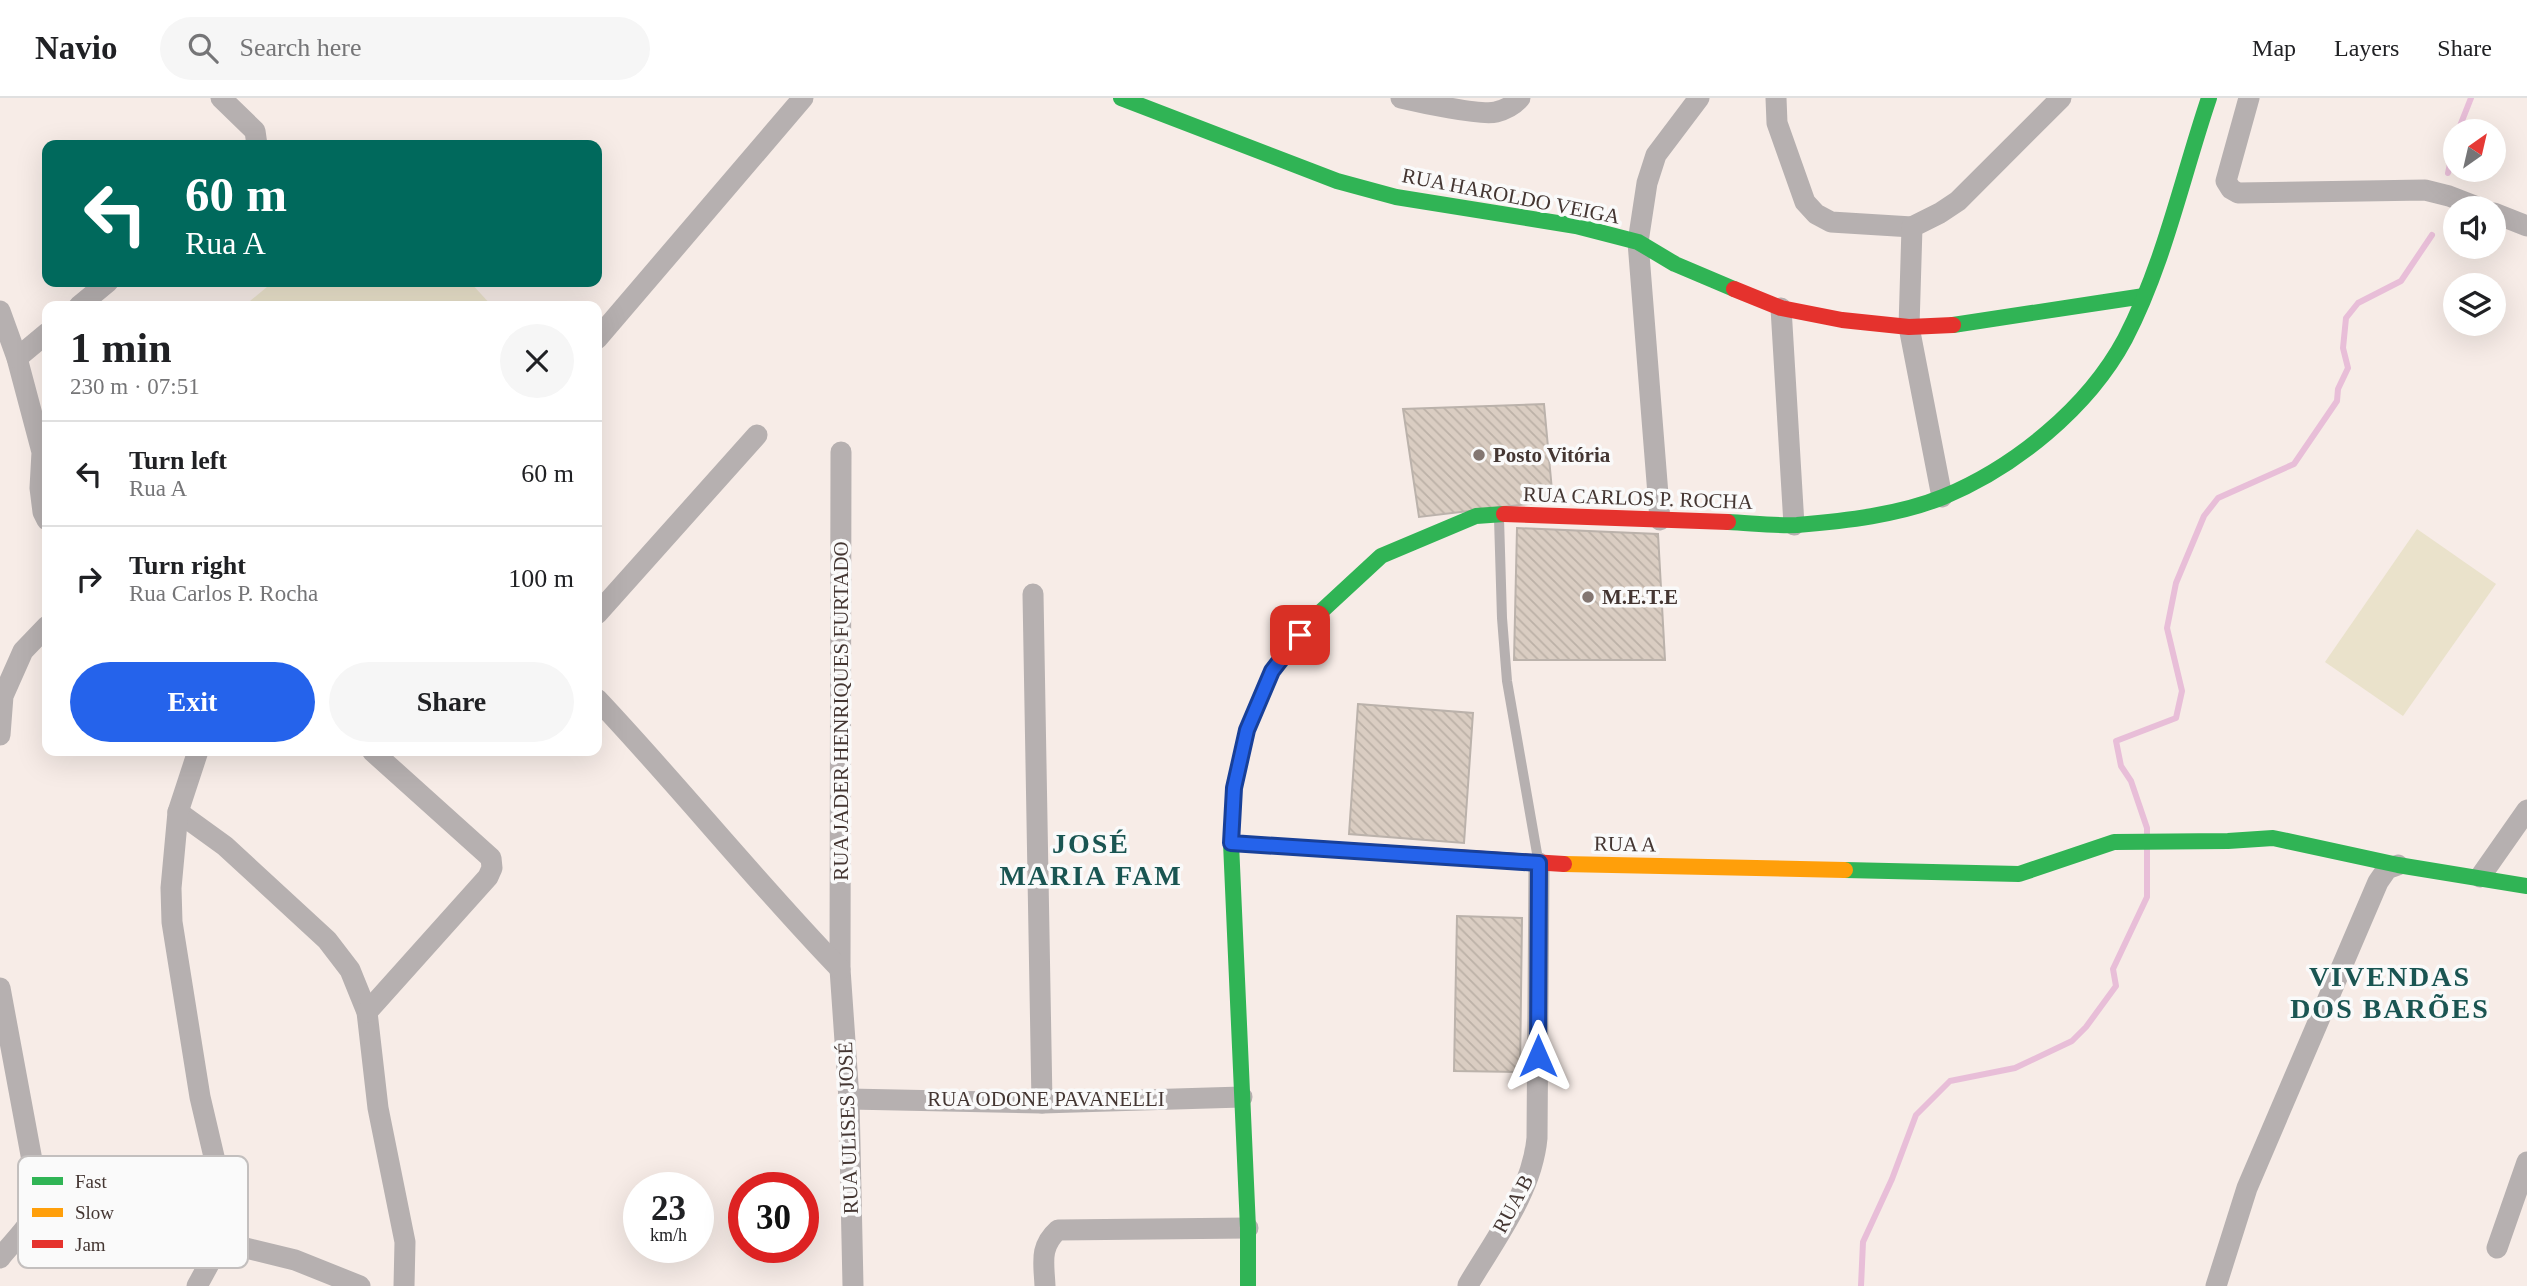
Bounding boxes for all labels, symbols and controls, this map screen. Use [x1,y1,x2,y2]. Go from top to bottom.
search box [160,17,650,80]
icon: search [184,29,222,67]
text: Navio [35,30,118,66]
text: Search here [240,33,361,62]
text: Map [2252,35,2296,61]
text: Layers [2334,35,2399,61]
text: Share [2437,35,2492,61]
north arrow [2443,119,2506,182]
map controls [2443,119,2506,336]
street label: RUA HAROLDO VEIGA [1400,163,1623,229]
text: 60 m [185,167,287,222]
icon: left [70,168,161,259]
button: sound [2443,196,2506,259]
text: Rua A [185,225,266,261]
button: layers [2443,273,2506,336]
button: close [500,324,574,398]
text: 1 min [70,325,172,371]
text: 230 m · 07:51 [70,374,200,399]
place label: Posto Vitória [1493,443,1611,467]
text: Turn left [129,446,227,475]
marker: Posto Vitória [1471,447,1487,463]
icon: left [70,455,108,493]
text: 60 m [521,459,574,488]
text: Rua A [129,476,187,501]
street label: RUA CARLOS P. ROCHA [1523,482,1754,514]
street label: RUA JADER HENRIQUES FURTADO [829,541,853,881]
text: Turn right [129,551,246,580]
icon: right [70,560,108,598]
text: 100 m [508,564,574,593]
text: Rua Carlos P. Rocha [129,581,318,606]
place label: M.E.T.E [1602,585,1678,609]
marker: M.E.T.E [1580,589,1596,605]
pin [1270,605,1330,665]
icon: arrive [1281,616,1319,654]
button: Exit [70,662,315,742]
button: Share [329,662,574,742]
district label: JOSÉ MARIA FAM [999,828,1183,891]
street label: RUA A [1594,831,1657,857]
district label: VIVENDAS DOS BARÕES [2290,961,2490,1024]
position arrow [1501,1019,1575,1093]
street label: RUA ULISES JOSÉ [833,1041,863,1215]
street label: RUA ODONE PAVANELLI [927,1087,1165,1111]
legend [18,1156,248,1268]
text: Fast [75,1171,107,1192]
street label: RUA B [1488,1171,1538,1237]
speed limit sign: 30 [728,1172,819,1263]
text: 23 [651,1189,686,1228]
text: Slow [75,1202,114,1223]
text: km/h [650,1225,687,1245]
text: Jam [75,1234,106,1255]

